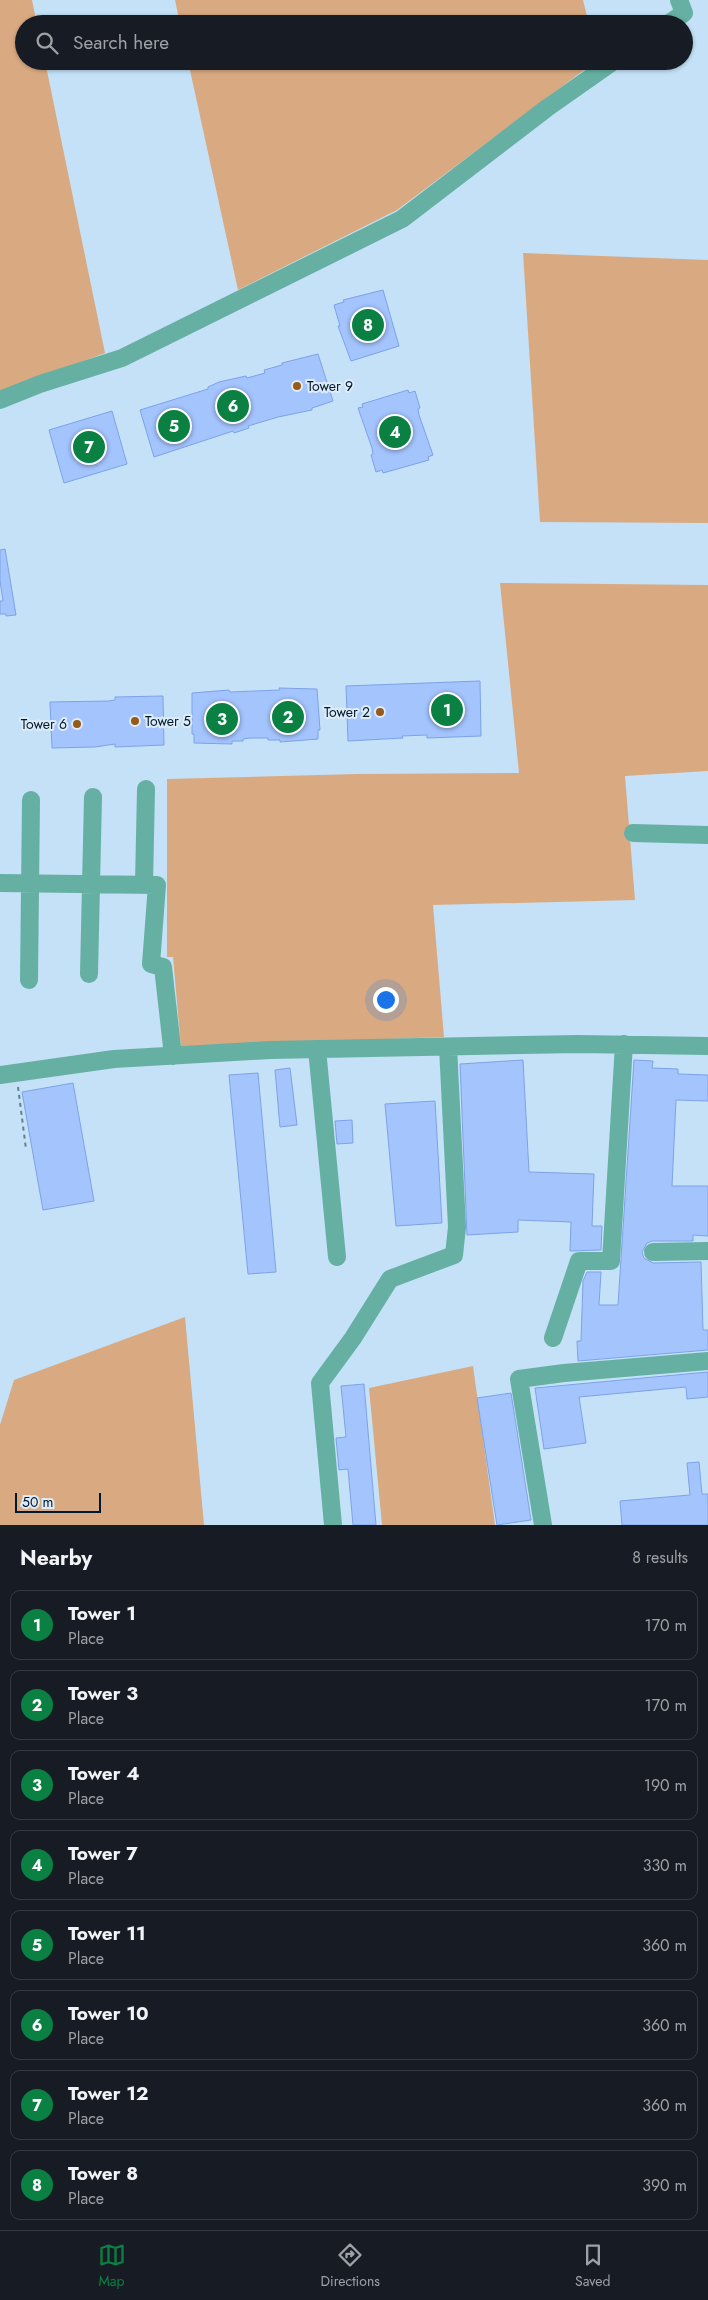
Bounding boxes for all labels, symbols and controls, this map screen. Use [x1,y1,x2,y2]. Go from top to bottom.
search box [15,15,693,70]
icon: search [33,29,61,57]
text: Search here [73,29,169,56]
pin: 8 [352,306,384,344]
place label: Tower 9 [307,376,353,396]
marker: Tower 9 [291,380,303,392]
pin: 6 [217,387,249,425]
pin: 5 [158,407,190,445]
pin: 4 [379,413,411,451]
pin: 7 [73,428,105,466]
pin: 1 [431,691,463,729]
pin: 2 [272,698,304,736]
pin: 3 [206,700,238,738]
place label: Tower 2 [324,702,370,722]
marker: Tower 2 [374,706,386,718]
place label: Tower 5 [145,711,191,731]
place label: Tower 6 [21,714,67,734]
marker: Tower 5 [129,715,141,727]
marker: Tower 6 [71,718,83,730]
your location [373,987,399,1013]
scale bar [15,1490,101,1513]
text: 50 m [22,1492,53,1512]
text: Nearby [20,1543,92,1573]
text: 8 results [632,1546,688,1569]
text: Tower 1 [68,1600,136,1627]
text: 1 [33,1614,41,1637]
text: 170 m [645,1614,687,1637]
text: Place [68,1627,104,1650]
text: Tower 3 [68,1680,138,1707]
text: 2 [32,1694,42,1717]
text: 170 m [645,1694,687,1717]
text: Place [68,1707,104,1730]
text: Tower 4 [68,1760,140,1787]
text: 3 [32,1774,42,1797]
text: 190 m [644,1774,687,1797]
text: Place [68,1787,104,1810]
text: Tower 7 [68,1840,138,1867]
text: 4 [31,1854,43,1877]
text: 330 m [643,1854,687,1877]
text: Place [68,1867,104,1890]
text: Tower 11 [68,1920,146,1947]
text: 5 [32,1934,42,1957]
text: 360 m [642,1934,687,1957]
text: Place [68,1947,104,1970]
text: Tower 10 [68,2000,149,2027]
text: 6 [32,2014,42,2037]
text: 360 m [642,2014,687,2037]
text: Place [68,2027,104,2050]
text: Tower 12 [68,2080,148,2107]
text: 7 [32,2094,42,2117]
text: 360 m [642,2094,687,2117]
text: Place [68,2107,104,2130]
text: Tower 8 [68,2160,138,2187]
text: 8 [32,2174,42,2197]
text: 390 m [642,2174,687,2197]
text: Place [68,2187,104,2210]
tab: Map [98,2241,126,2291]
tab: Directions [321,2241,380,2291]
tab: Saved [575,2241,610,2291]

